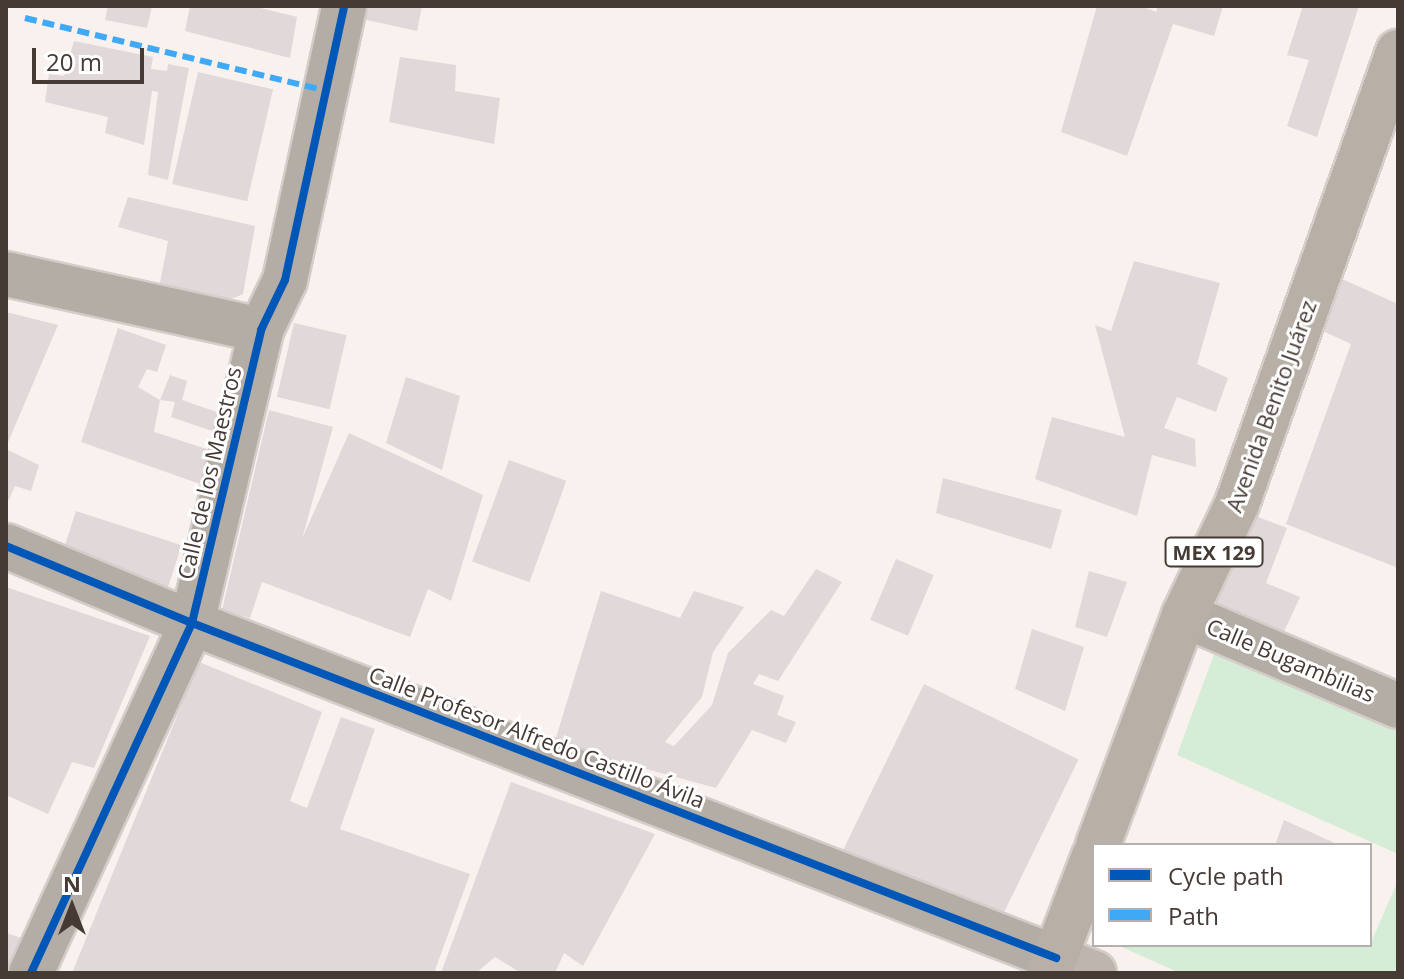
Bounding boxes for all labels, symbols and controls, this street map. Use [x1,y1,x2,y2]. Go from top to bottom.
scale bar [36,32,148,82]
text: 20 m [46,45,102,78]
street label: Avenida Benito Juárez [1220,297,1322,515]
street label: Calle de los Maestros [172,364,246,582]
road number: MEX 129 [1164,536,1264,568]
street label: Calle Bugambilias [1203,613,1379,707]
street label: Calle Profesor Alfredo Castillo Ávila [365,661,709,813]
legend [1092,843,1372,947]
text: Cycle path [1168,859,1284,892]
north arrow [32,867,112,947]
text: N [63,868,81,898]
text: Path [1168,899,1219,932]

